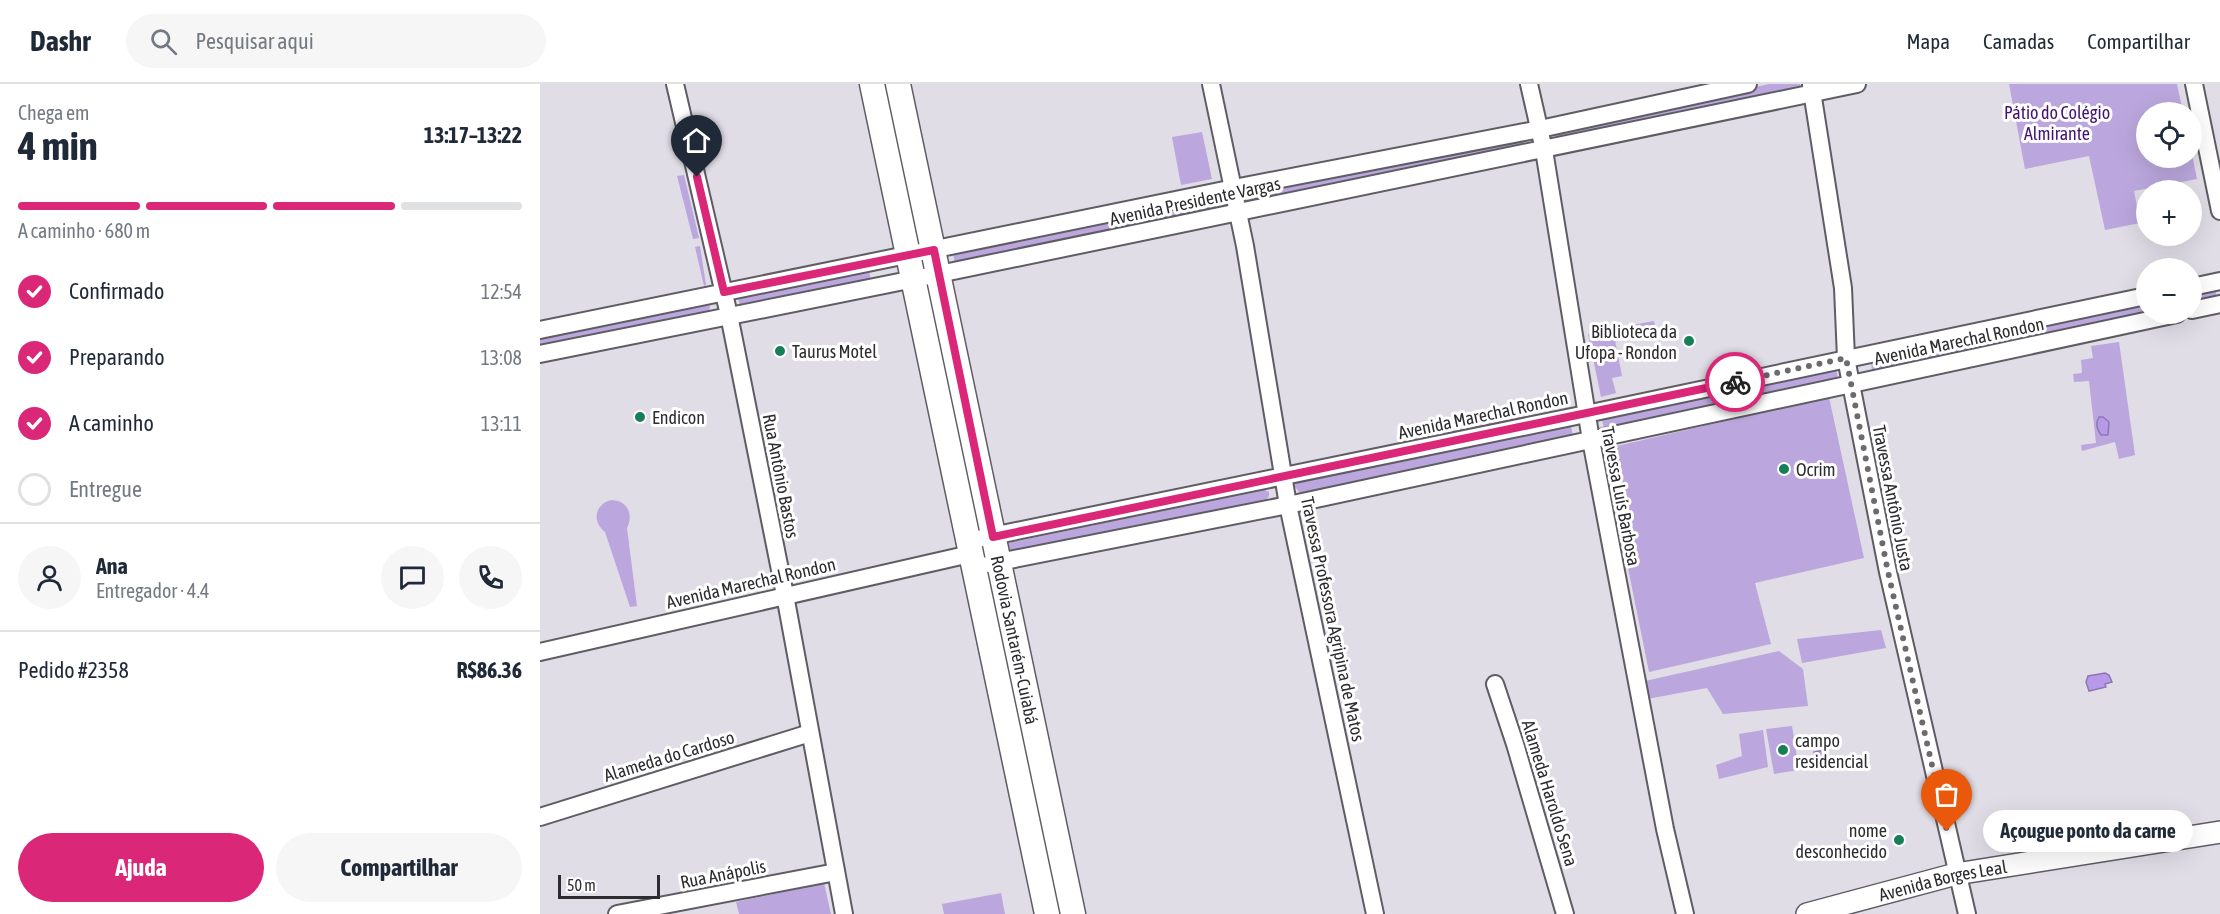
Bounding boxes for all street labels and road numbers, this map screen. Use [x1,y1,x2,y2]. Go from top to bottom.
street label: Avenida Presidente Vargas [1108,173,1282,229]
street label: Avenida Marechal Rondon [1872,313,2046,369]
street label: Avenida Marechal Rondon [1396,387,1570,443]
street label: Rua Antônio Bastos [759,412,803,540]
street label: Travessa Antônio Justa [1869,423,1917,573]
street label: Travessa Luís Barbosa [1597,424,1645,568]
street label: Travessa Professora Agripina de Matos [1297,495,1369,743]
street label: Avenida Marechal Rondon [664,553,838,613]
street label: Rodovia Santarém-Cuiabá [987,553,1043,726]
street label: Alameda Haroldo Sena [1518,717,1582,869]
street label: Alameda do Cardoso [601,726,737,786]
street label: Rua Anápolis [678,855,768,893]
street label: Avenida Borges Leal [1876,856,2008,905]

